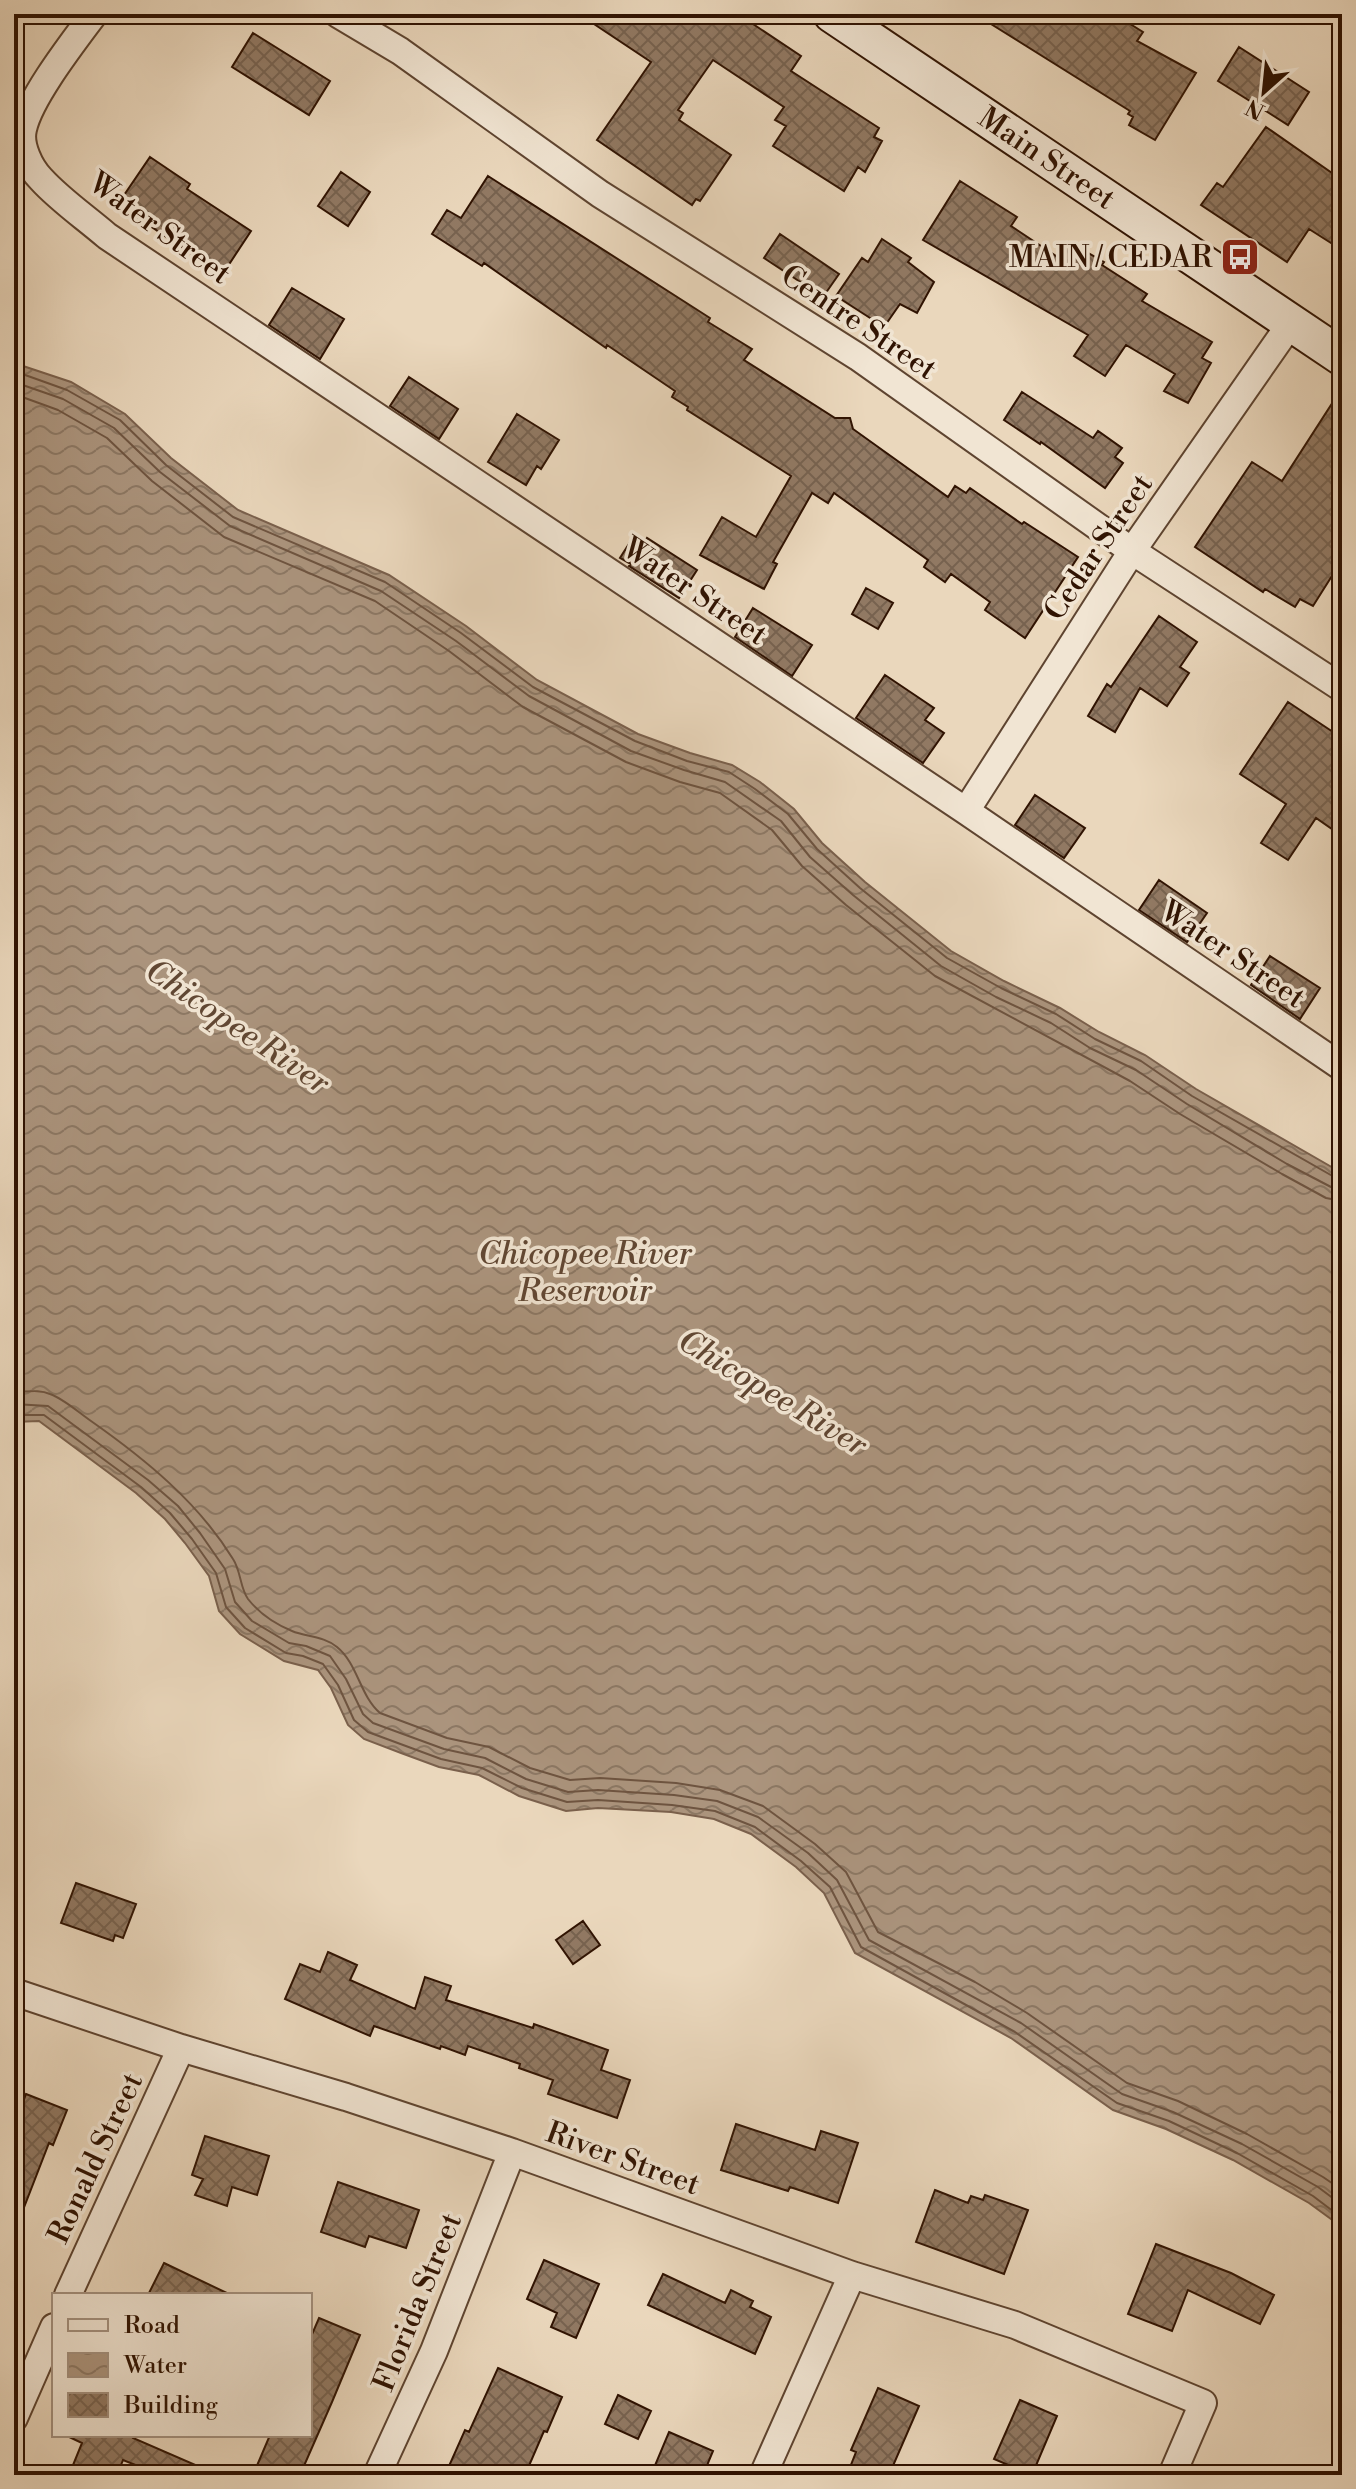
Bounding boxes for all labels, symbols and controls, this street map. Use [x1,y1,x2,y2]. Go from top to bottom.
north arrow [1224,52,1304,132]
text: N [1241,92,1269,124]
street label: Main Street [971,99,1123,219]
street label: Water Street [80,164,238,293]
bus stop icon: MAIN / CEDAR [1219,236,1261,278]
place label: MAIN / CEDAR [1009,239,1213,277]
street label: Centre Street [773,257,944,389]
street label: Cedar Street [1036,467,1162,628]
street label: Water Street [614,529,774,654]
street label: Water Street [1152,892,1312,1017]
water label: Chicopee River [138,951,338,1104]
water label: Chicopee River Reservoir [478,1234,693,1311]
water label: Chicopee River [671,1321,875,1466]
street label: Ronald Street [40,2067,152,2250]
street label: River Street [541,2114,705,2204]
street label: Florida Street [365,2207,471,2397]
legend [52,2293,312,2437]
text: Road [124,2311,180,2341]
text: Water [123,2351,187,2381]
text: Building [123,2391,218,2421]

